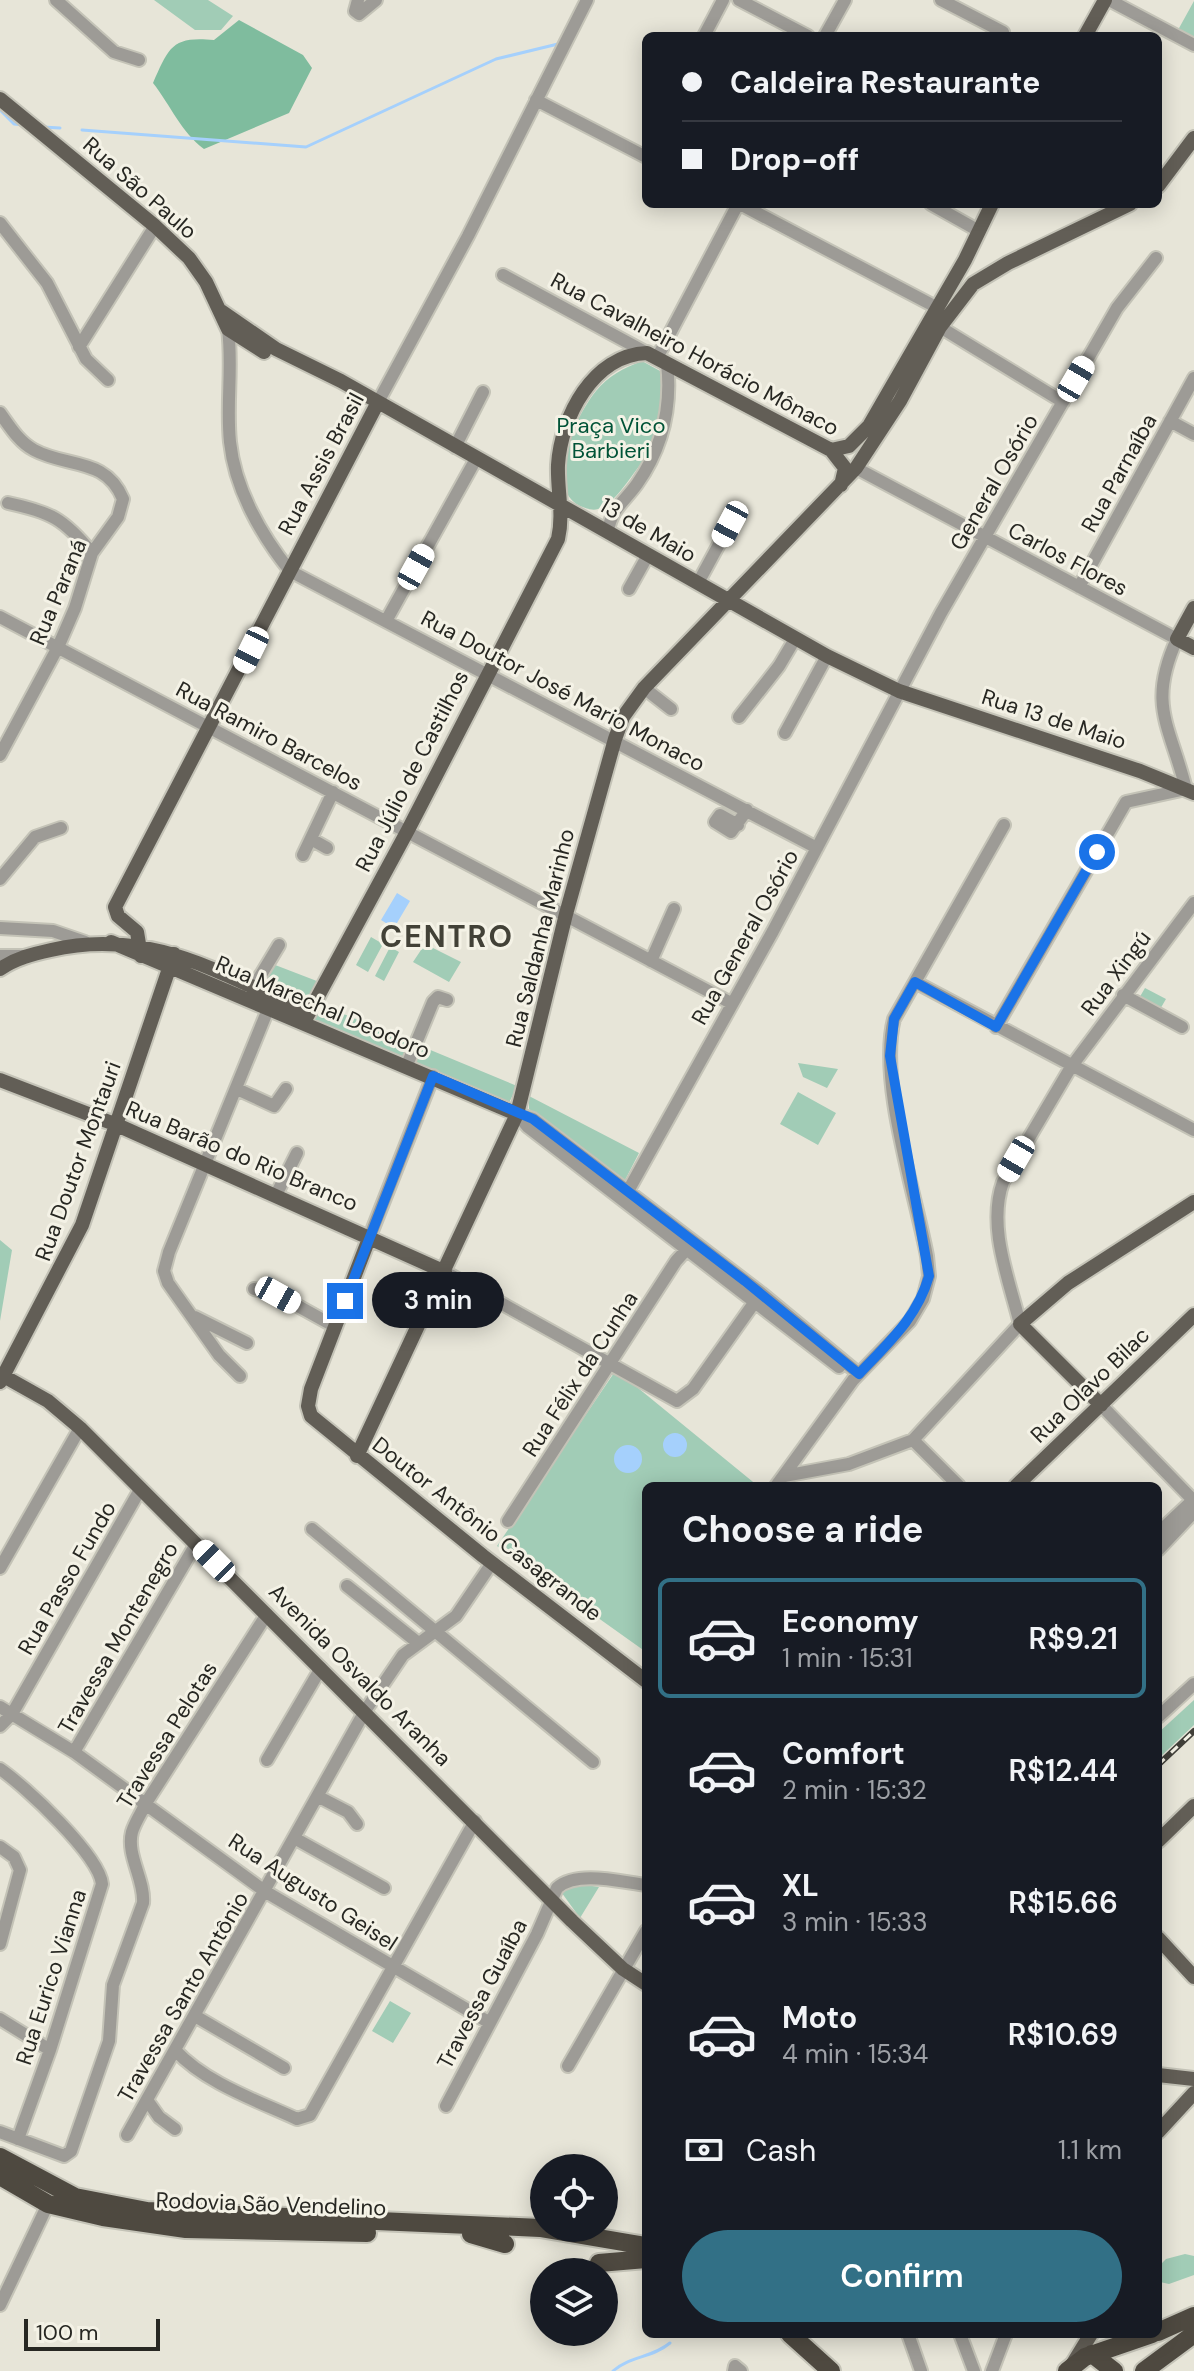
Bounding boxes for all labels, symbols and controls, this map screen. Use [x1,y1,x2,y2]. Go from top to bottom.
text: Caldeira Restaurante [730,63,1040,102]
street label: Rua São Paulo [77,131,203,245]
text: Drop-off [730,140,859,179]
street label: Rua Cavalheiro Horácio Mônaco [546,266,844,442]
car [1054,352,1098,406]
street label: Rua Assis Brasil [271,388,371,540]
street label: General Osório [943,409,1045,555]
street label: Rua Parnaíba [1075,409,1163,537]
park label: Praça Vico Barbieri [557,411,665,465]
street label: 13 de Maio [595,491,701,569]
car [708,497,752,551]
street label: Carlos Flores [1003,515,1133,603]
street label: Rua Paraná [23,535,93,649]
car [394,540,438,594]
street label: Rua Doutor José Mario Monaco [416,604,710,778]
car [230,623,272,677]
street label: Rua Júlio de Castilhos [349,665,475,877]
street label: Rua Ramiro Barcelos [171,675,367,797]
street label: Rua 13 de Maio [978,682,1130,756]
street label: Rua Saldanha Marinho [499,826,581,1050]
route start [1079,834,1115,870]
street label: Rua General Osório [685,844,805,1030]
district label: CENTRO [380,917,514,956]
street label: Rua Xingú [1074,925,1158,1021]
street label: Rua Marechal Deodoro [211,949,435,1065]
street label: Rua Doutor Montauri [28,1057,128,1265]
street label: Rua Barão do Rio Branco [122,1094,362,1218]
car [994,1132,1038,1186]
car [251,1273,305,1317]
callout: 3 min [373,1273,505,1329]
route end [327,1283,363,1319]
text: 3 min [404,1283,472,1317]
street label: Rua Félix da Cunha [516,1286,644,1462]
street label: Rua Olavo Bilac [1024,1321,1156,1449]
street label: Doutor Antônio Casagrande [366,1430,608,1628]
street label: Rua Passo Fundo [11,1496,123,1660]
text: Choose a ride [682,1506,923,1553]
car [189,1536,239,1586]
street label: Travessa Montenegro [51,1537,185,1739]
street label: Avenida Osvaldo Aranha [263,1578,457,1772]
icon: car [686,1602,758,1674]
text: Economy [782,1602,919,1641]
text: R$9.21 [1029,1619,1118,1658]
text: 1 min · 15:31 [782,1641,913,1675]
street label: Travessa Pelotas [110,1656,224,1814]
icon: car [686,1734,758,1806]
text: Comfort [782,1734,905,1773]
text: R$12.44 [1008,1751,1118,1790]
text: 2 min · 15:32 [782,1773,927,1807]
street label: Rua Augusto Geisel [223,1826,403,1958]
icon: car [686,1866,758,1938]
text: XL [782,1866,819,1905]
text: R$15.66 [1008,1883,1118,1922]
street label: Rua Eurico Vianna [9,1886,93,2068]
street label: Travessa Santo Antônio [111,1887,255,2107]
text: 3 min · 15:33 [782,1905,928,1939]
street label: Travessa Guaíba [430,1914,534,2074]
icon: car [686,1998,758,2070]
text: Moto [782,1998,857,2037]
text: R$10.69 [1008,2015,1118,2054]
text: 4 min · 15:34 [782,2037,928,2071]
icon: cash [682,2128,726,2172]
text: Cash [746,2131,816,2170]
text: 1.1 km [1058,2133,1122,2167]
map controls [530,2154,618,2346]
button: locate [530,2154,618,2242]
street label: Rodovia São Vendelino [155,2185,387,2223]
button: Confirm [682,2230,1122,2322]
button: layers [530,2258,618,2346]
scale bar [24,2315,160,2351]
text: 100 m [36,2318,98,2347]

